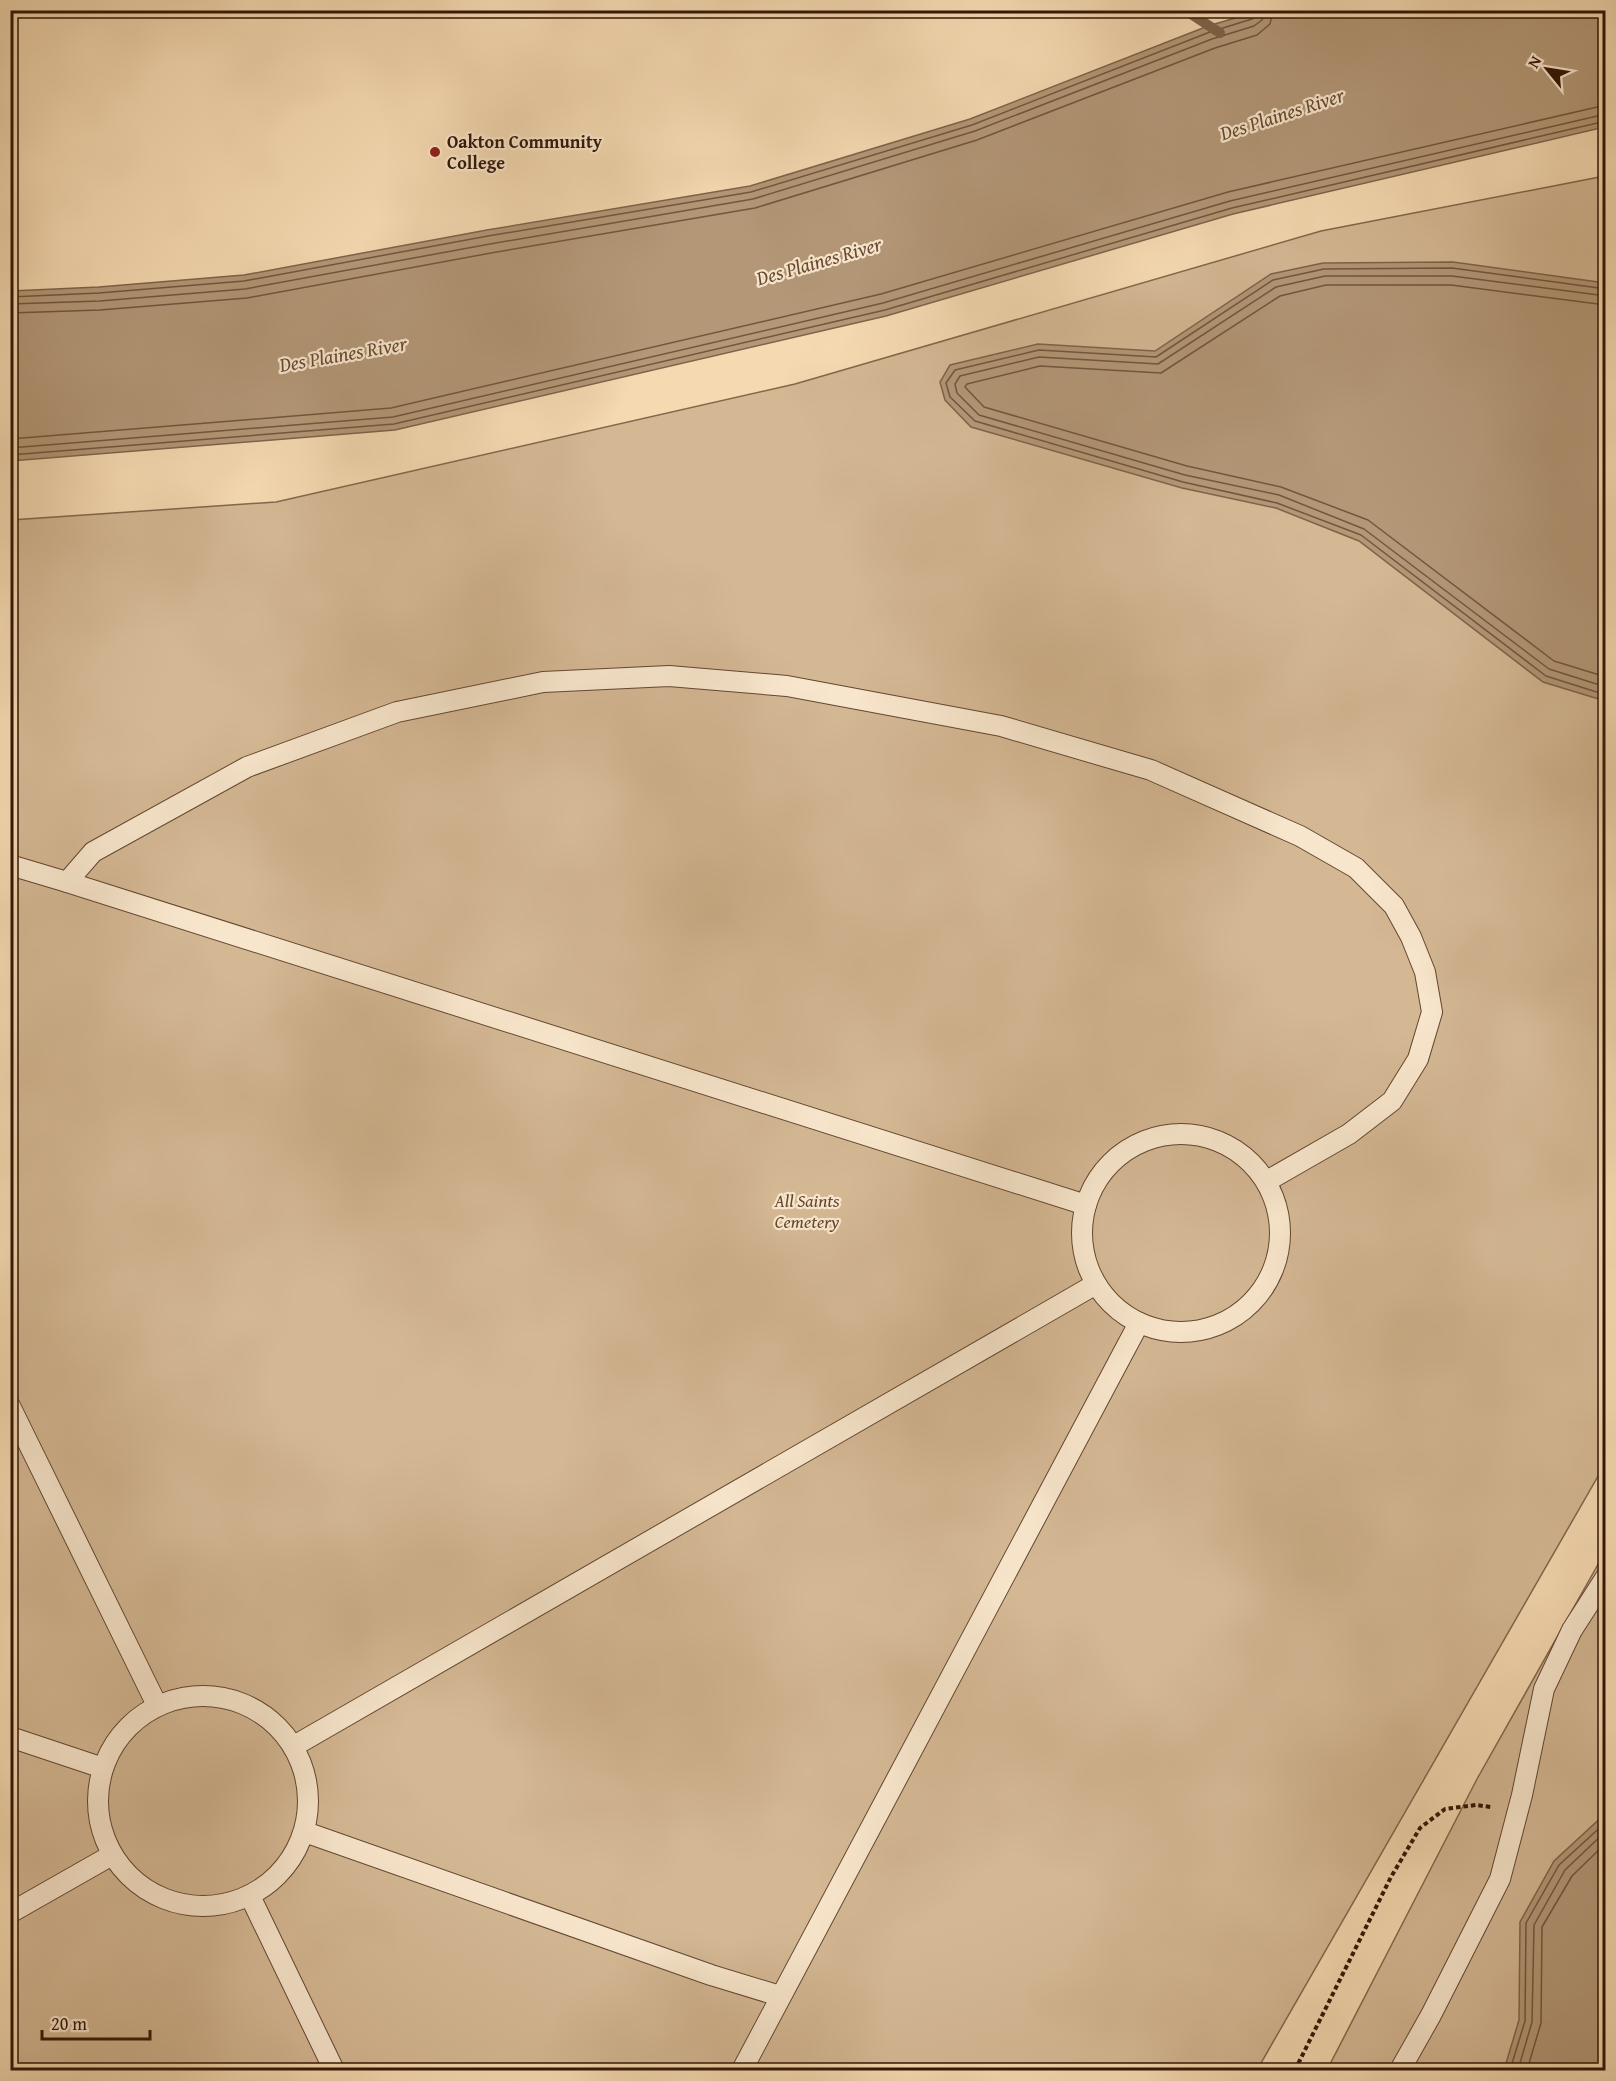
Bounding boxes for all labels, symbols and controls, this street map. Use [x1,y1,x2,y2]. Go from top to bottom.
north arrow [1517,39,1577,99]
text: N [1521,51,1547,72]
water label: Des Plaines River [1215,80,1348,148]
place label: Oakton Community College [447,128,603,176]
marker: Oakton Community College [428,145,442,159]
water label: Des Plaines River [752,229,885,293]
water label: Des Plaines River [276,328,410,379]
park label: All Saints Cemetery [774,1187,840,1235]
scale bar [42,2003,150,2041]
text: 20 m [51,2010,87,2037]

